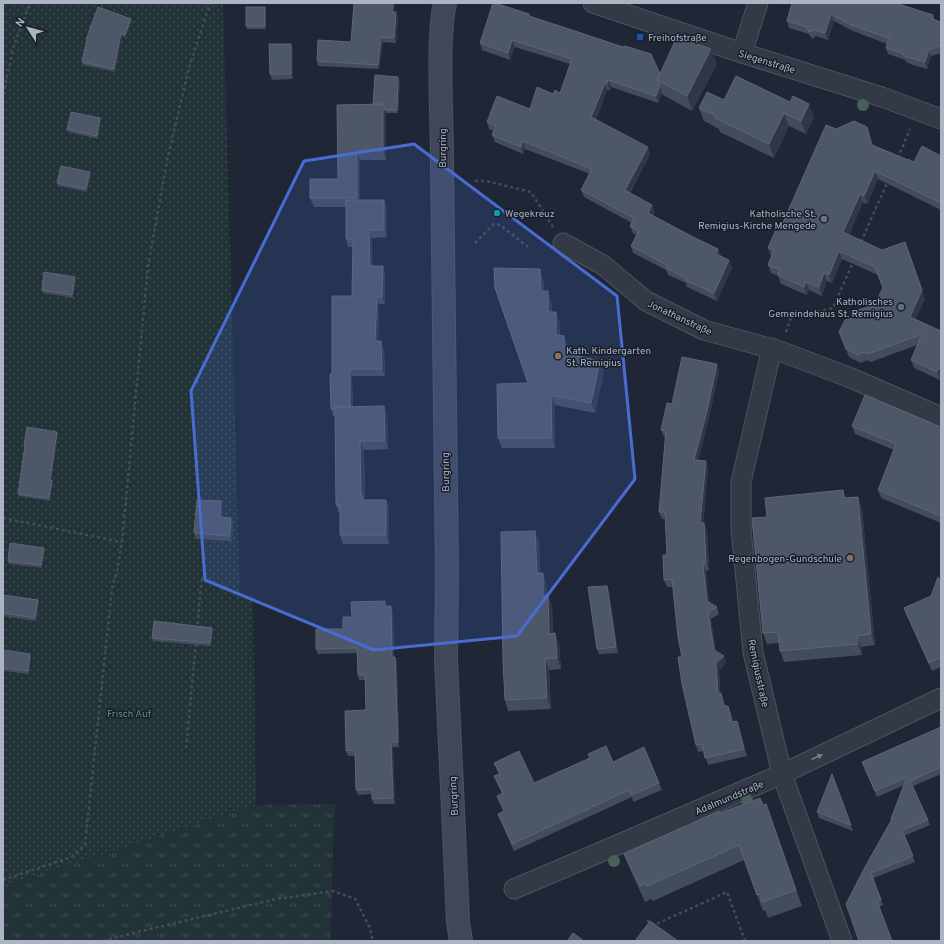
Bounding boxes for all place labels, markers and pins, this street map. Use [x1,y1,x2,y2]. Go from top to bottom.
marker: Freihofstraße [635,32,645,42]
place label: Freihofstraße [648,32,707,45]
marker: Wegekreuz [492,208,502,218]
place label: Wegekreuz [505,208,555,221]
place label: Katholische St. Remigius-Kirche Mengede [698,208,816,233]
marker: Katholische St. Remigius-Kirche Mengede [819,214,829,224]
place label: Katholisches Gemeindehaus St. Remigius [768,296,893,321]
marker: Katholisches Gemeindehaus St. Remigius [896,302,906,312]
place label: Kath. Kindergarten St. Remigius [566,345,651,370]
marker: Kath. Kindergarten St. Remigius [553,351,563,361]
place label: Regenbogen-Gundschule [728,553,842,566]
marker: Regenbogen-Gundschule [845,553,855,563]

